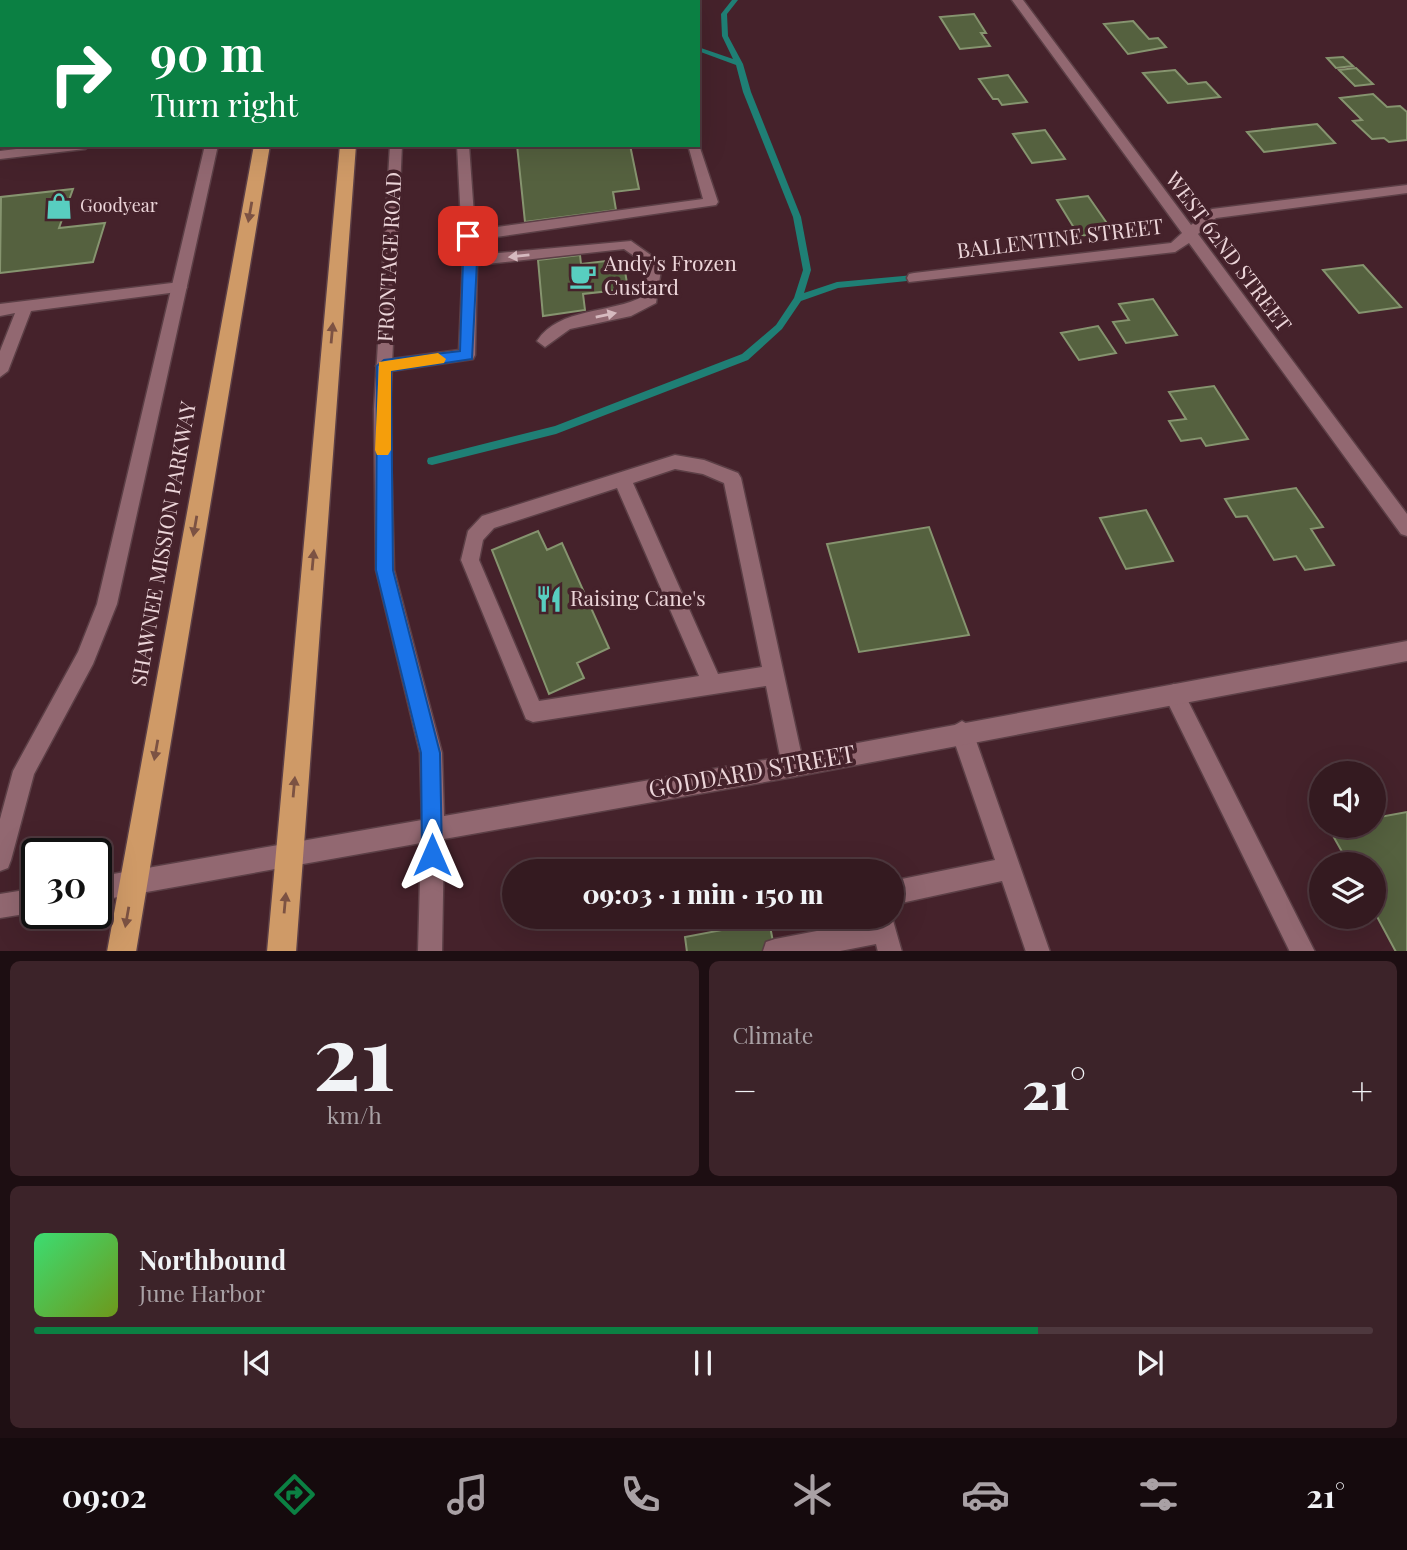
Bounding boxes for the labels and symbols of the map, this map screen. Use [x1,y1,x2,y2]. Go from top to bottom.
street label: WEST 62ND STREET [1160,164,1299,337]
street label: FRONTAGE ROAD [370,171,406,343]
shop icon: Goodyear [44,191,74,221]
place label: Goodyear [80,193,158,217]
one-way arrow [244,202,255,224]
pin [438,206,498,266]
street label: BALLENTINE STREET [955,210,1165,264]
place label: Andy's Frozen Custard [603,248,737,300]
one-way arrow [508,251,530,262]
cafe icon: Andy's Frozen Custard [568,261,598,291]
one-way arrow [595,310,617,321]
one-way arrow [327,322,338,344]
street label: SHAWNEE MISSION PARKWAY [123,399,201,688]
one-way arrow [190,515,201,537]
one-way arrow [308,549,319,571]
place label: Raising Cane's [570,583,706,611]
restaurant icon: Raising Cane's [534,584,564,614]
street label: GODDARD STREET [646,736,858,804]
one-way arrow [151,739,162,761]
one-way arrow [289,776,300,798]
position arrow [395,818,469,892]
speed limit sign: 30 [21,838,112,929]
one-way arrow [280,892,291,914]
one-way arrow [122,906,133,928]

